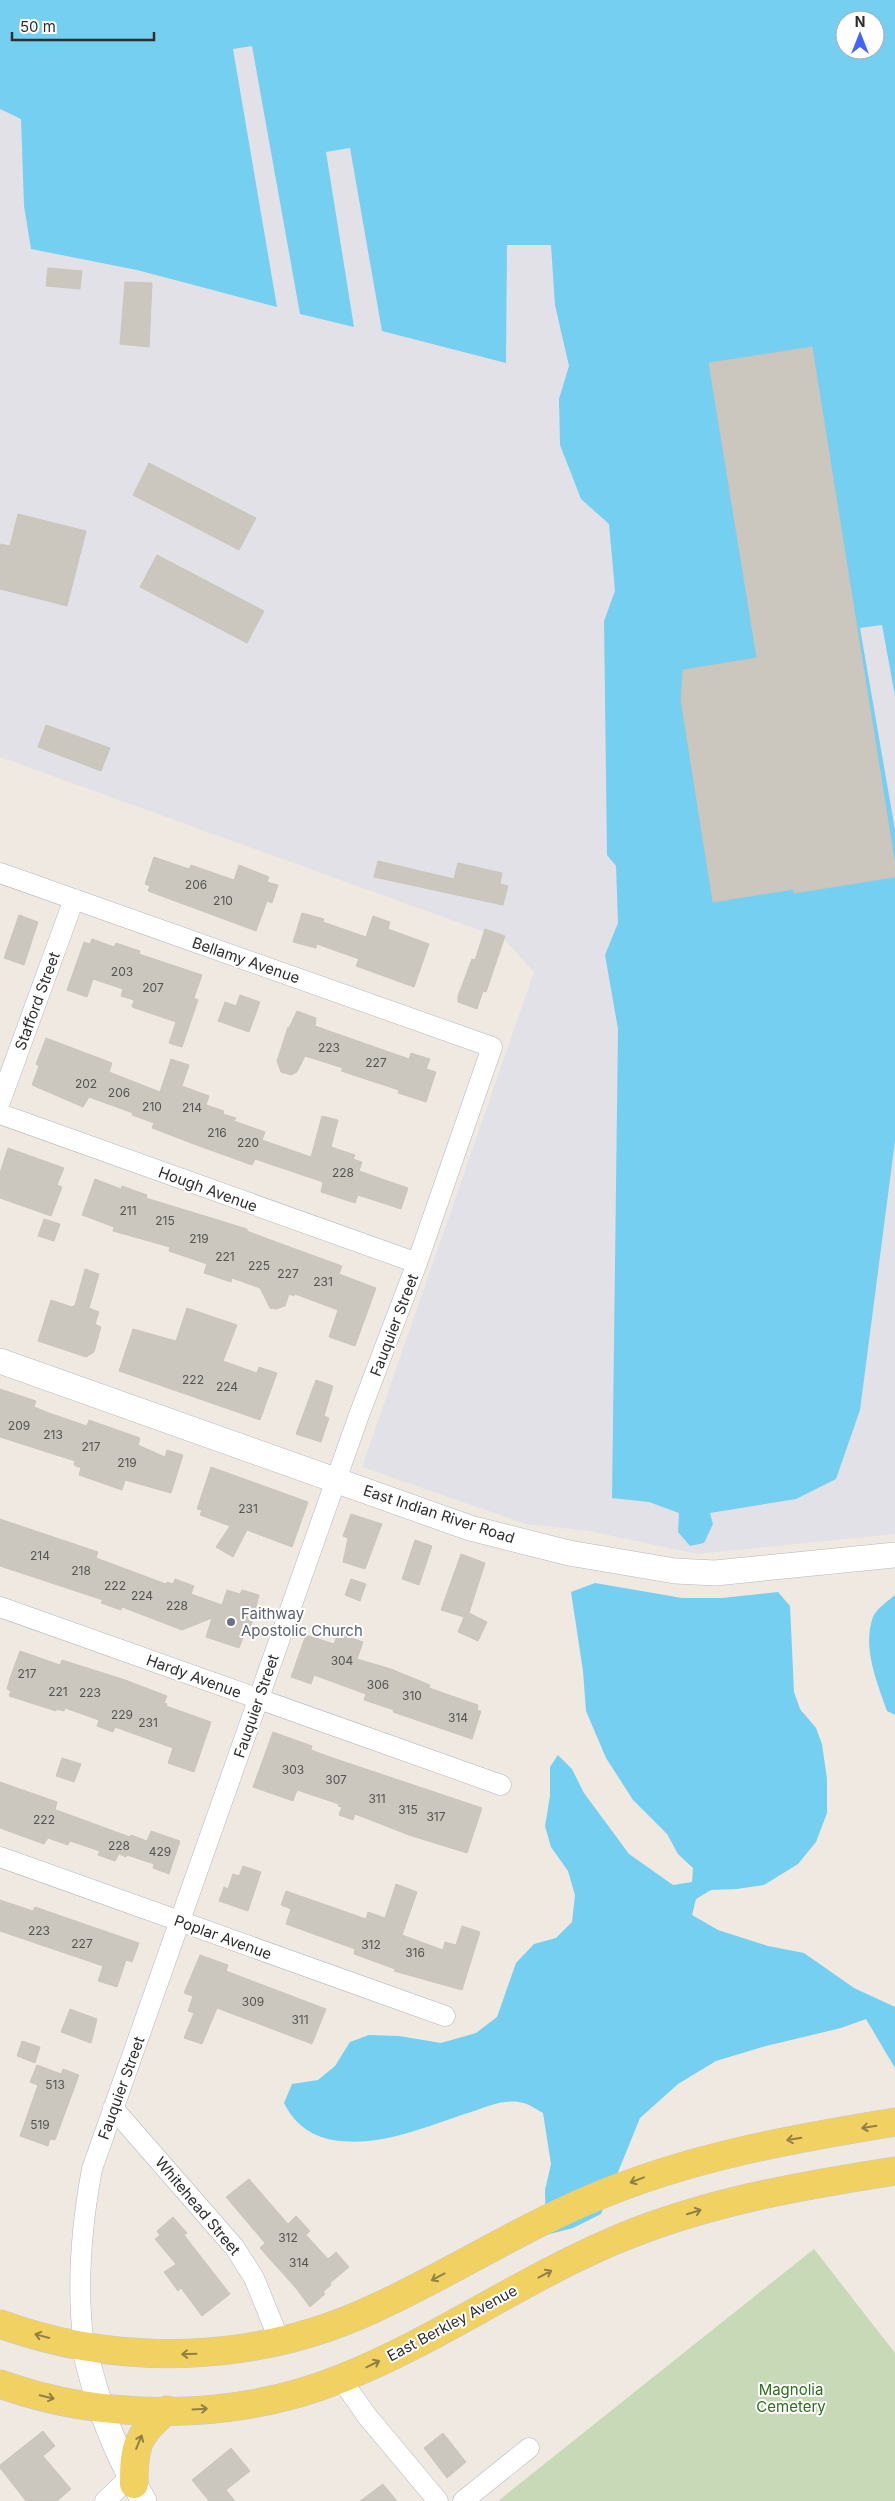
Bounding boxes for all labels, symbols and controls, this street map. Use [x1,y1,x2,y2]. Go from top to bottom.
scale bar [12,10,155,42]
north arrow [835,10,885,60]
text: N [855,13,865,30]
text: 50 m [20,17,56,36]
house number: 206 [185,877,207,892]
house number: 210 [213,893,233,908]
street label: Bellamy Avenue [190,933,302,987]
street label: Stafford Street [10,949,64,1053]
house number: 203 [111,964,133,979]
house number: 207 [142,980,164,995]
house number: 223 [318,1040,340,1055]
house number: 227 [365,1055,387,1070]
house number: 202 [75,1076,97,1091]
house number: 206 [108,1085,130,1100]
house number: 210 [142,1099,162,1114]
house number: 214 [182,1100,202,1115]
house number: 216 [207,1125,227,1140]
house number: 220 [237,1135,259,1150]
street label: Hough Avenue [156,1162,260,1216]
house number: 228 [332,1165,354,1180]
house number: 211 [119,1203,137,1218]
house number: 215 [155,1213,175,1228]
house number: 219 [189,1231,209,1246]
house number: 221 [215,1249,235,1264]
house number: 225 [248,1258,270,1273]
house number: 227 [277,1266,299,1281]
street label: Fauquier Street [366,1271,422,1379]
house number: 231 [313,1274,333,1289]
house number: 222 [182,1372,204,1387]
house number: 224 [216,1379,238,1394]
house number: 209 [8,1418,30,1433]
house number: 213 [43,1427,63,1442]
house number: 217 [82,1439,101,1454]
house number: 219 [117,1455,137,1470]
street label: East Indian River Road [361,1481,517,1547]
house number: 231 [238,1501,258,1516]
house number: 214 [30,1548,50,1563]
house number: 218 [71,1563,91,1578]
house number: 222 [104,1578,126,1593]
house number: 224 [131,1588,153,1603]
house number: 228 [166,1598,188,1613]
place label: Faithway Apostolic Church [241,1604,363,1640]
marker: Faithway Apostolic Church [225,1616,237,1628]
street label: Hardy Avenue [144,1650,244,1702]
street label: Fauquier Street [229,1652,283,1760]
house number: 304 [331,1653,354,1668]
house number: 217 [18,1666,37,1681]
house number: 306 [367,1677,389,1692]
house number: 221 [48,1684,68,1699]
house number: 223 [79,1685,101,1700]
house number: 310 [402,1688,422,1703]
house number: 229 [111,1707,133,1722]
house number: 314 [448,1710,468,1725]
house number: 231 [138,1715,158,1730]
house number: 303 [282,1762,304,1777]
house number: 307 [325,1772,347,1787]
house number: 311 [368,1791,386,1806]
house number: 315 [398,1802,418,1817]
house number: 317 [426,1809,446,1824]
house number: 222 [33,1812,55,1827]
house number: 228 [108,1838,130,1853]
house number: 429 [149,1844,171,1859]
street label: Poplar Avenue [172,1911,274,1963]
house number: 223 [28,1923,50,1938]
house number: 227 [71,1936,93,1951]
house number: 312 [361,1937,381,1952]
house number: 316 [405,1945,425,1960]
house number: 309 [242,1994,264,2009]
house number: 311 [291,2012,309,2027]
street label: Fauquier Street [94,2034,148,2142]
house number: 513 [45,2077,65,2092]
house number: 519 [30,2117,50,2132]
one-way arrow [861,2122,877,2132]
one-way arrow [786,2135,802,2145]
street label: Whitehead Street [151,2153,245,2259]
one-way arrow [630,2176,645,2186]
one-way arrow [686,2207,702,2217]
house number: 312 [278,2230,298,2245]
house number: 314 [289,2255,309,2270]
one-way arrow [537,2269,552,2279]
one-way arrow [430,2272,445,2282]
street label: East Berkley Avenue [384,2281,520,2365]
one-way arrow [34,2331,50,2340]
one-way arrow [181,2349,197,2358]
one-way arrow [365,2359,380,2368]
park label: Magnolia Cemetery [756,2380,826,2416]
one-way arrow [38,2393,54,2402]
one-way arrow [192,2404,208,2413]
one-way arrow [134,2435,144,2450]

